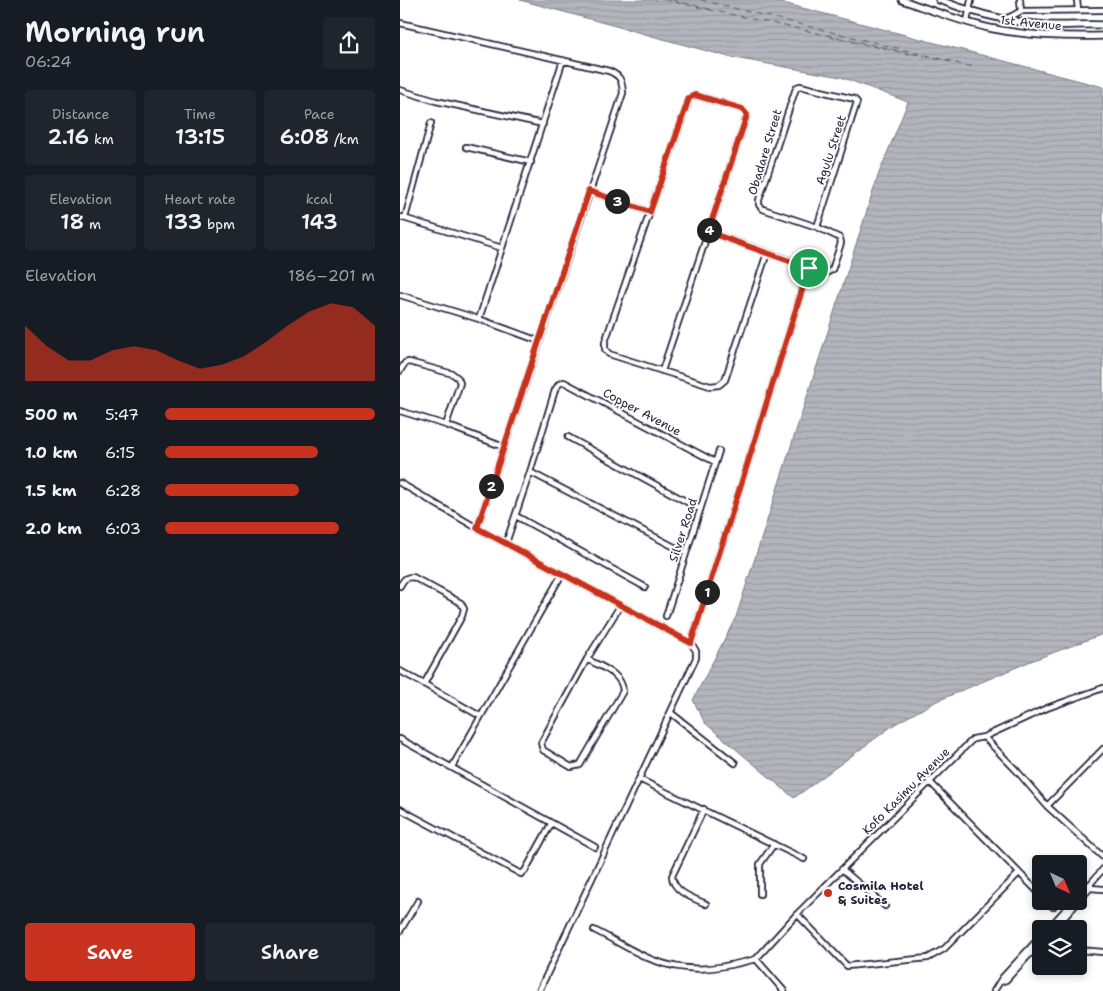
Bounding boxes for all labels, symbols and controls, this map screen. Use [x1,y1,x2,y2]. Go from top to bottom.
street label: 1st Avenue [999,12,1063,34]
text: Morning run [25,13,205,51]
button: share [323,17,375,69]
text: 06:24 [25,51,71,72]
text: Distance [52,105,109,123]
text: Time [184,105,216,123]
text: Pace [304,105,335,123]
street label: Obadare Street [744,107,786,197]
street label: Agulu Street [812,113,850,187]
text: 2.16 [48,123,89,151]
text: 13:15 [175,123,225,151]
text: 6:08 [280,123,329,151]
text: km [89,130,114,148]
text: /km [329,130,359,148]
pin: 3 [604,188,630,214]
text: Elevation [49,190,112,208]
text: Heart rate [164,190,236,208]
text: kcal [306,190,333,208]
text: 3 [613,192,622,210]
text: 18 [60,208,84,236]
text: 133 [165,208,202,236]
text: 143 [301,208,338,236]
text: m [84,215,101,233]
text: bpm [202,215,235,233]
pin: 4 [696,218,722,242]
text: 4 [705,221,714,239]
pin [788,247,830,289]
icon: arrive [795,254,823,282]
text: Elevation [25,265,97,286]
text: 186–201 m [288,265,375,286]
street label: Copper Avenue [600,385,684,439]
text: 500 m [25,404,77,425]
text: 5:47 [105,404,139,425]
text: 1.0 km [25,442,77,463]
text: 6:15 [105,442,135,463]
pin: 2 [478,474,504,498]
text: 2 [487,477,496,495]
text: 1.5 km [25,480,77,501]
text: 6:28 [105,480,141,501]
street label: Silver Road [665,496,701,564]
text: 2.0 km [25,518,82,539]
text: 6:03 [105,518,141,539]
pin: 1 [694,580,720,604]
text: 1 [704,583,711,601]
street label: Kofo Kasimu Avenue [859,744,953,838]
north arrow [1032,855,1088,910]
map controls [1032,855,1087,975]
place label: Cosmila Hotel & Suites [838,878,924,908]
marker: Cosmila Hotel & Suites [822,887,834,899]
button: layers [1032,920,1087,975]
button: Save [25,923,195,981]
button: Share [205,923,375,981]

